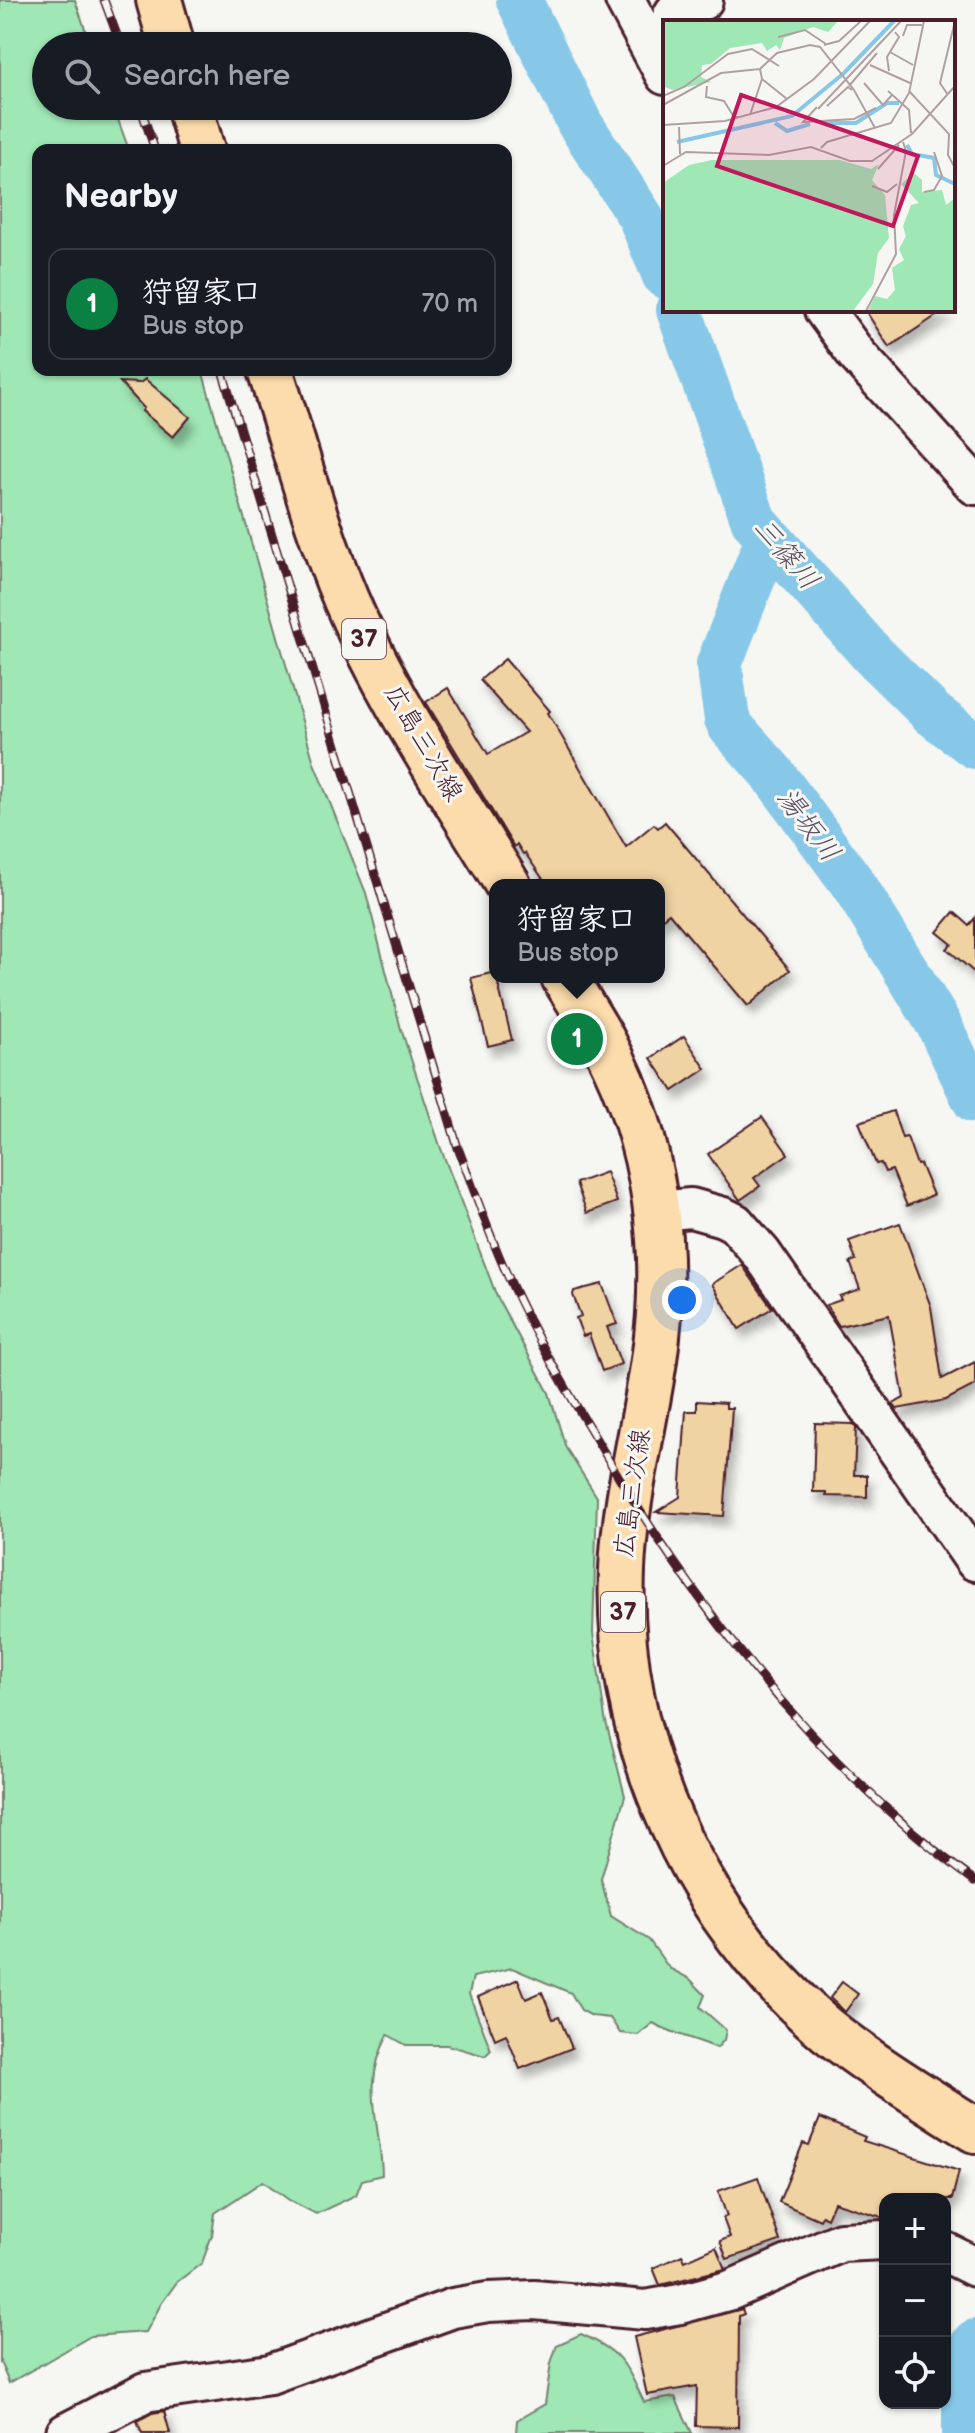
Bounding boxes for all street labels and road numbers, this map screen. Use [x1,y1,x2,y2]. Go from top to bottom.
road number: 37 [342,619,386,659]
street label: 広島三次線 [377,679,469,807]
street label: 広島三次線 [609,1426,657,1560]
road number: 37 [601,1592,645,1632]

